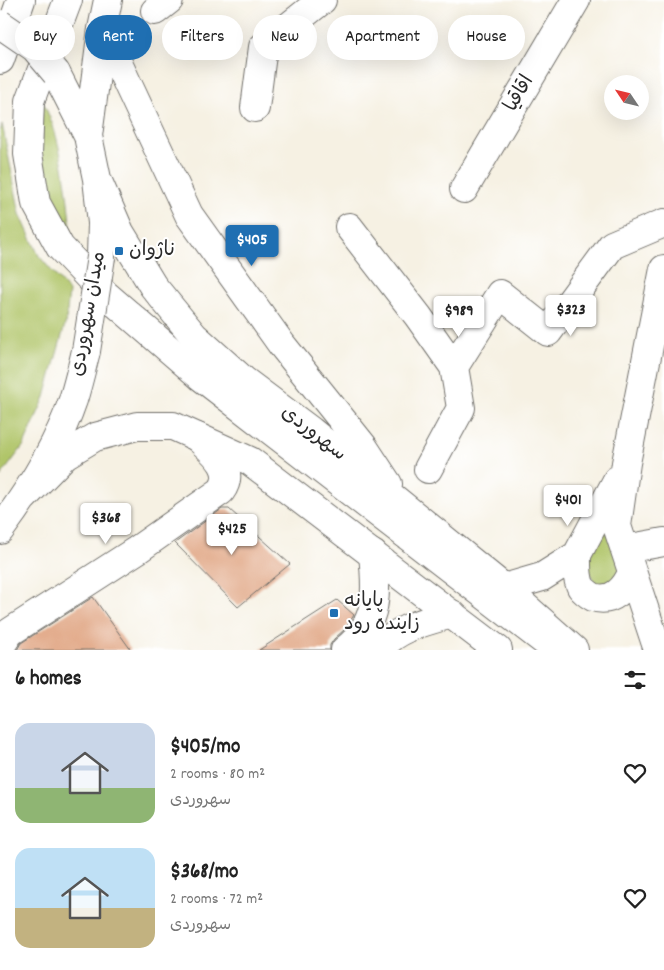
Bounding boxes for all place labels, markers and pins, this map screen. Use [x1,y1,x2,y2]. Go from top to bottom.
pin: $405 [222,224,282,267]
place label: ناژوان [129,237,175,265]
marker: ناژوان [113,245,125,257]
pin: $323 [541,294,601,337]
pin: $989 [429,296,489,338]
pin: $401 [538,484,598,527]
pin: $368 [76,502,136,545]
pin: $425 [202,514,262,556]
place label: پایانه زاینده رود [344,588,420,639]
marker: پایانه زاینده رود [328,607,340,619]

